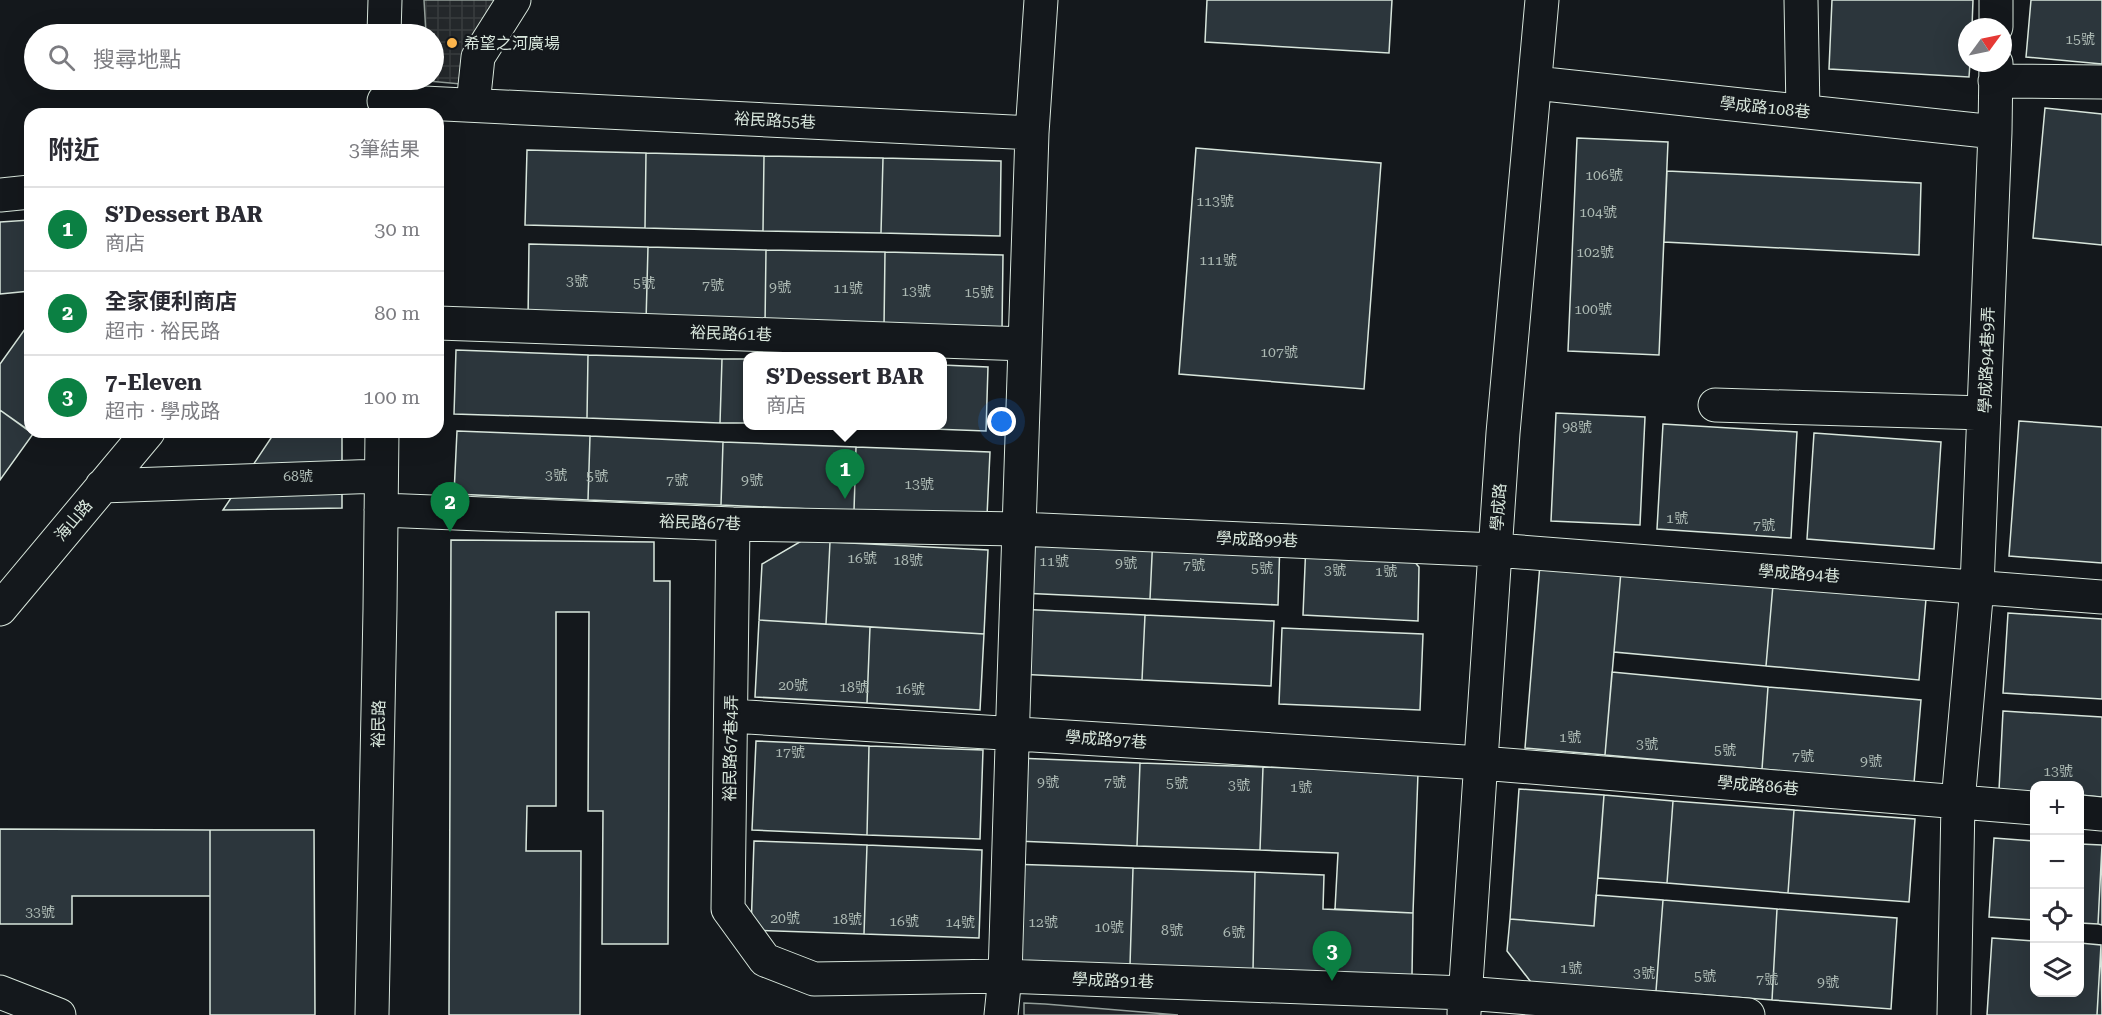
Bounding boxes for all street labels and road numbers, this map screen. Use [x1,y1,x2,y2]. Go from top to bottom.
street label: 學成路108巷 [1719,93,1811,122]
street label: 裕民路55巷 [734,109,816,132]
street label: 學成路94巷9弄 [1975,306,1998,414]
street label: 裕民路61巷 [690,323,772,344]
street label: 學成路 [1487,482,1510,532]
street label: 海山路 [51,496,96,545]
street label: 裕民路67巷 [659,512,741,533]
street label: 學成路99巷 [1216,529,1298,550]
street label: 學成路94巷 [1757,561,1840,586]
street label: 裕民路67巷4弄 [720,694,741,802]
street label: 裕民路 [369,700,388,748]
street label: 學成路97巷 [1064,727,1147,752]
street label: 學成路86巷 [1716,772,1800,799]
street label: 學成路91巷 [1072,970,1154,991]

